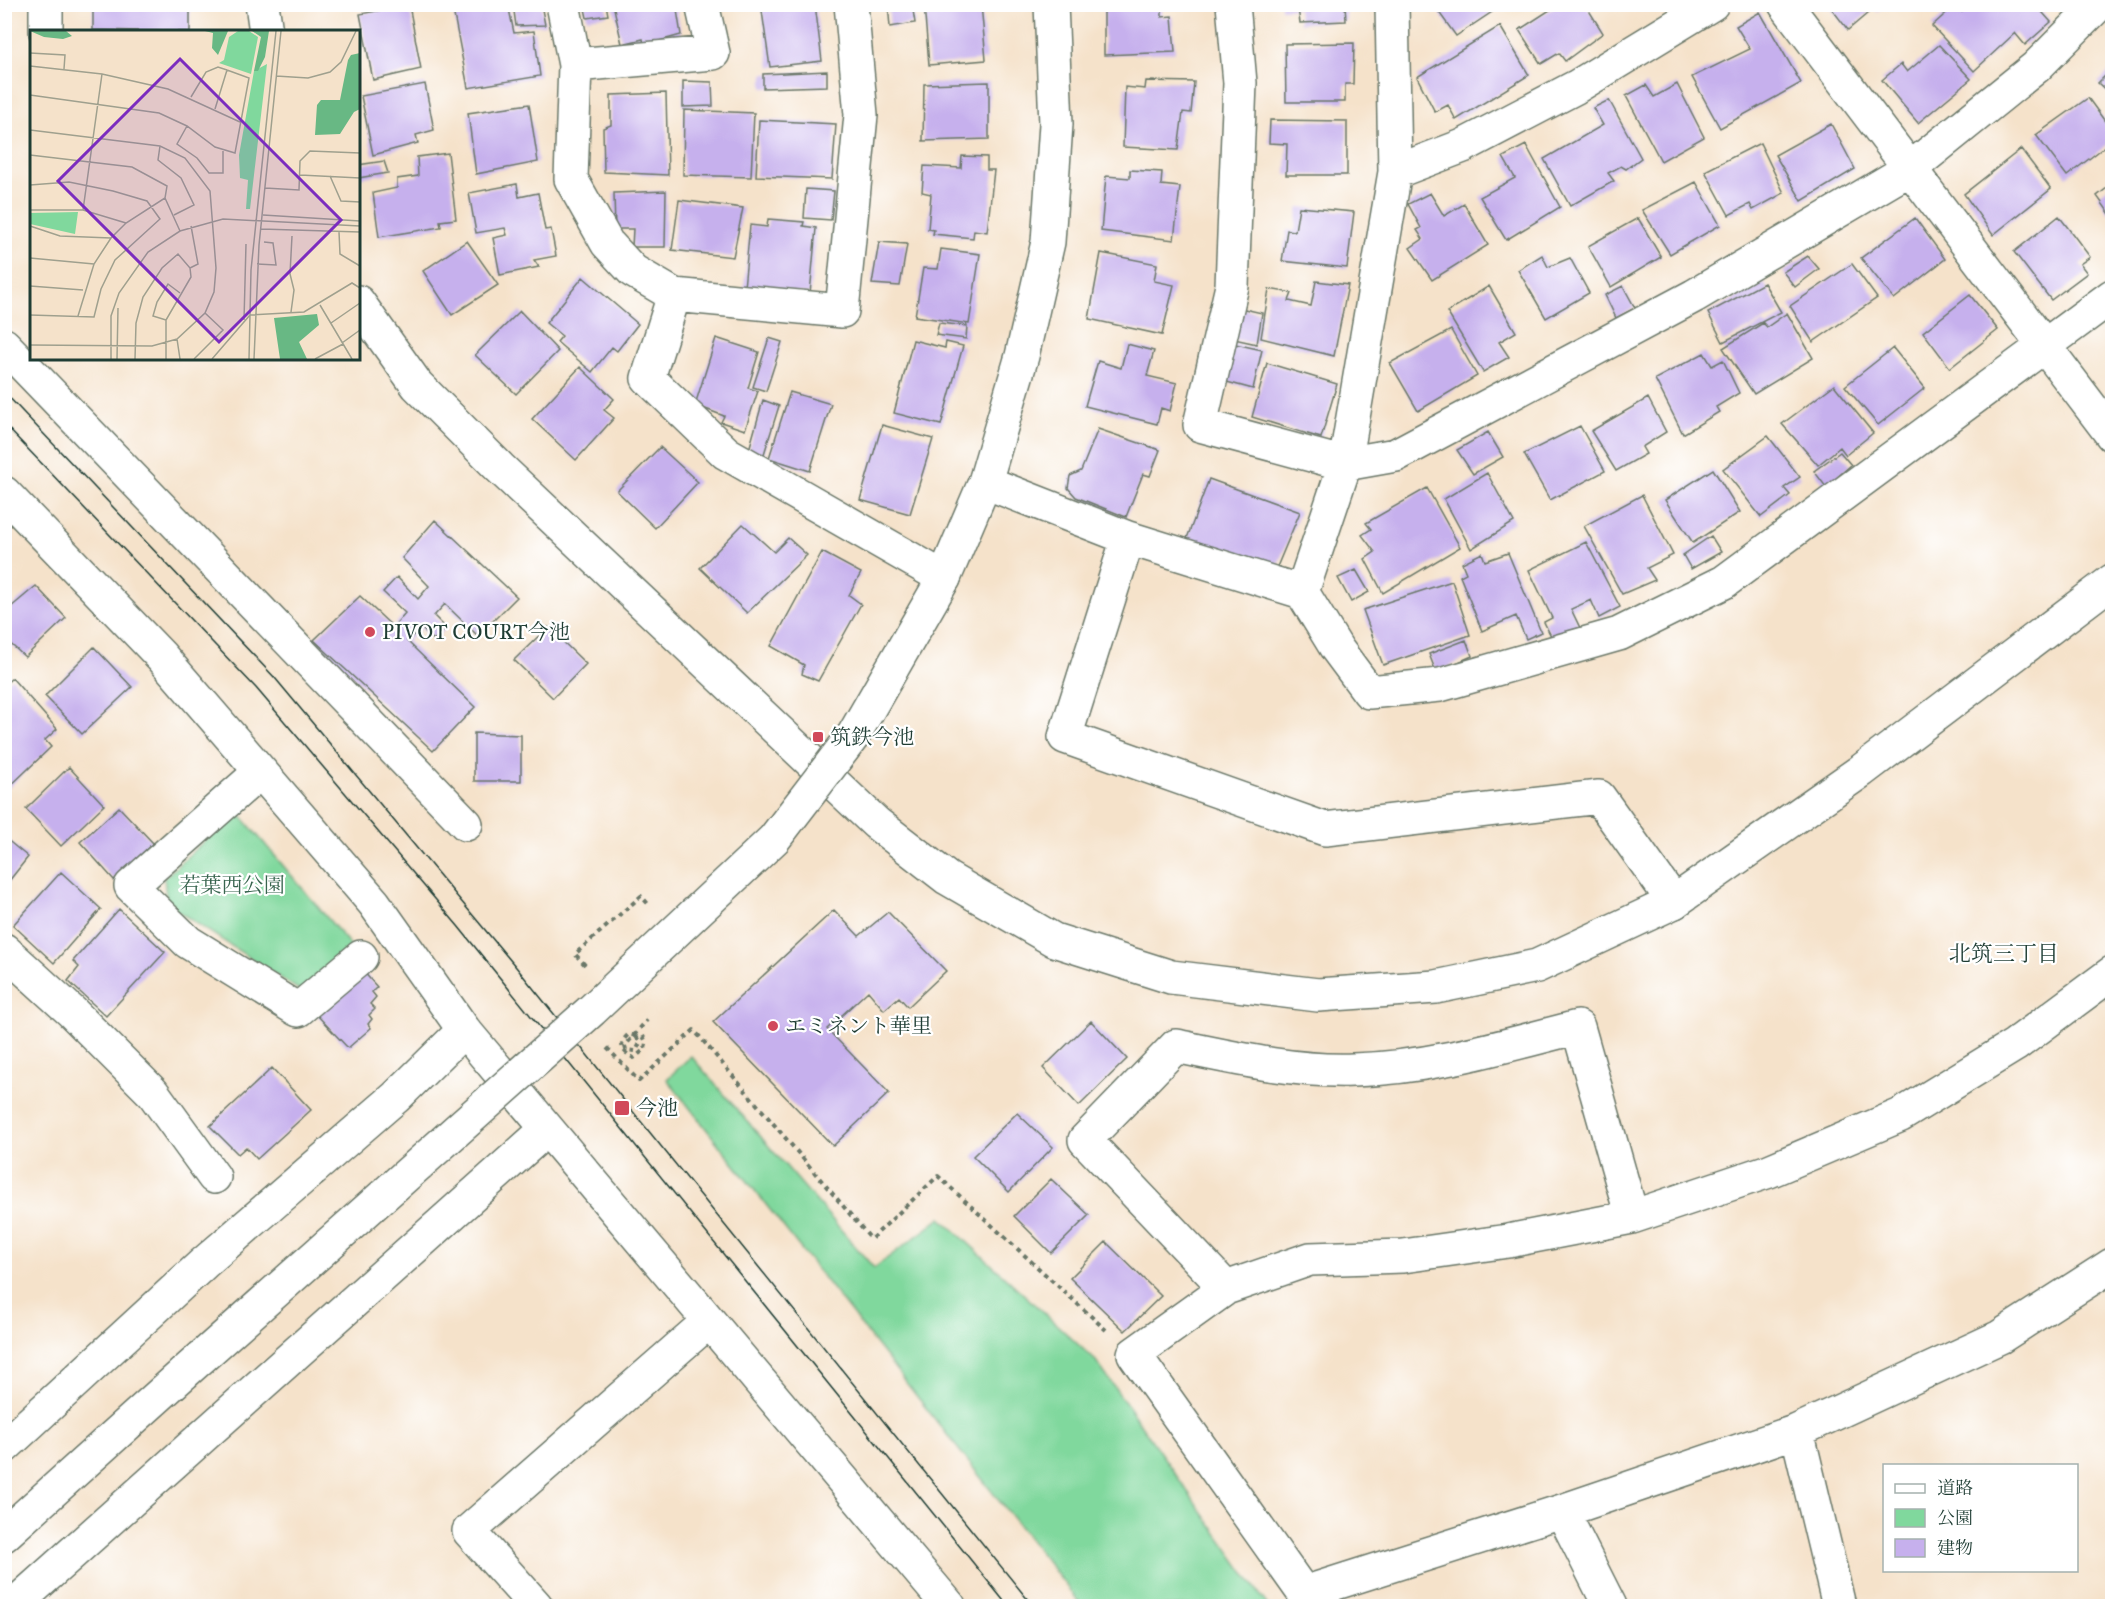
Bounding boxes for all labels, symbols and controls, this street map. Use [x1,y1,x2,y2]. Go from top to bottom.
inset map [30,30,360,360]
place label: PIVOT COURT今池 [382,619,570,645]
marker: PIVOT COURT今池 [363,625,377,639]
place label: 筑鉄今池 [830,724,914,750]
marker: 筑鉄今池 [811,730,825,744]
park label: 若葉西公園 [180,872,285,898]
district label: 北筑三丁目 [1949,940,2059,967]
place label: エミネント華里 [785,1013,932,1039]
marker: エミネント華里 [766,1019,780,1033]
place label: 今池 [636,1095,678,1121]
marker: 今池 [613,1099,631,1117]
legend [1883,1464,2078,1572]
text: 道路 [1937,1477,1973,1499]
text: 公園 [1937,1507,1973,1529]
text: 建物 [1937,1537,1973,1559]

